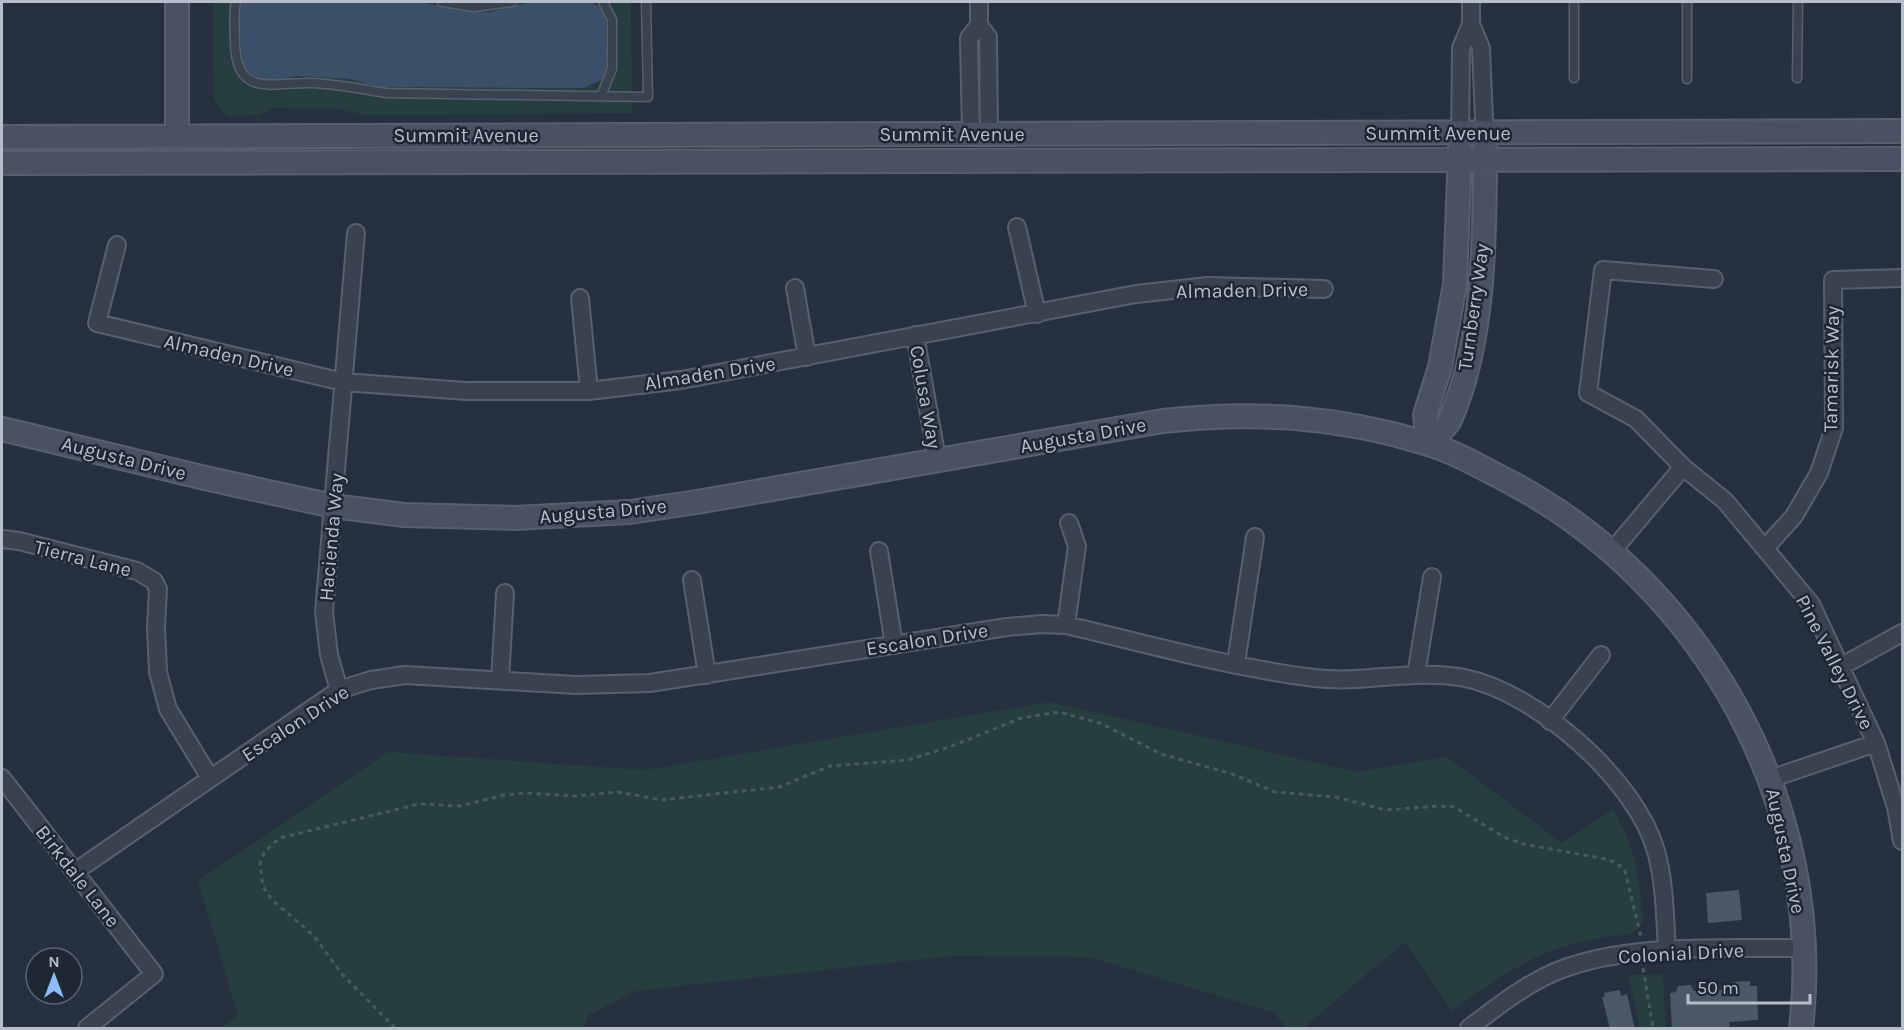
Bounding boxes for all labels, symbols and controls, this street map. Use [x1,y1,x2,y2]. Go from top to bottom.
street label: Summit Avenue [1365,122,1511,145]
street label: Summit Avenue [879,123,1025,146]
street label: Summit Avenue [393,124,539,147]
street label: Turnberry Way [1453,242,1494,372]
street label: Almaden Drive [1176,278,1308,303]
street label: Tamarisk Way [1819,306,1844,432]
street label: Almaden Drive [162,329,296,382]
street label: Colusa Way [905,344,946,451]
street label: Almaden Drive [643,352,777,395]
street label: Augusta Drive [1018,413,1148,458]
street label: Augusta Drive [59,432,189,485]
street label: Hacienda Way [314,472,349,602]
street label: Augusta Drive [539,494,668,529]
street label: Tierra Lane [32,535,134,582]
street label: Pine Valley Drive [1791,591,1878,733]
street label: Escalon Drive [864,619,990,660]
street label: Escalon Drive [237,680,353,767]
street label: Augusta Drive [1761,786,1810,916]
street label: Birkdale Lane [31,821,125,932]
street label: Colonial Drive [1618,939,1744,968]
north arrow [24,946,84,1006]
text: N [48,952,60,971]
scale bar [1688,967,1810,1005]
text: 50 m [1697,977,1739,999]

